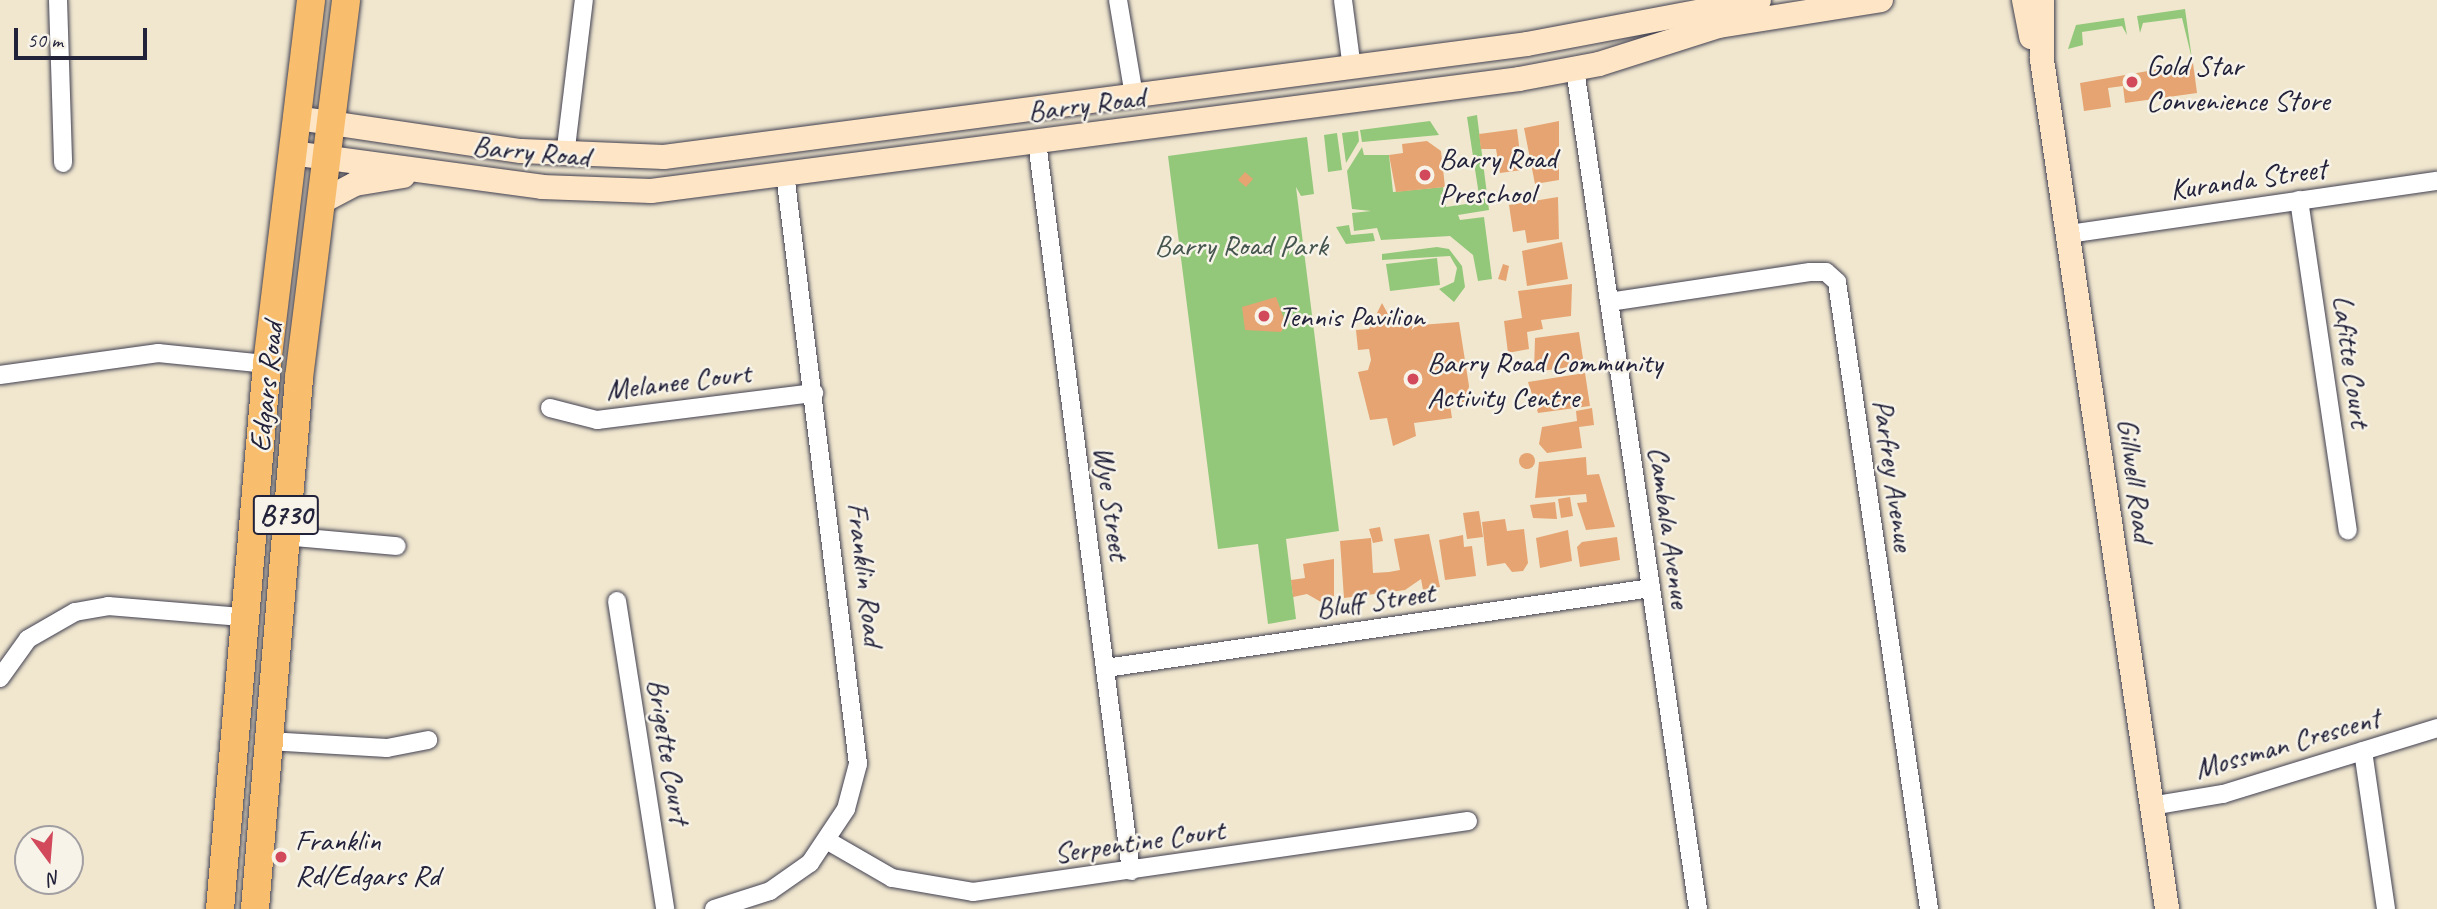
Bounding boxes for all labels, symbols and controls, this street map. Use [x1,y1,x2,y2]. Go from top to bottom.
scale bar [18,14,150,58]
text: 50 m [27,27,63,53]
place label: Gold Star Convenience Store [2146,47,2330,118]
marker: Gold Star Convenience Store [2124,74,2140,90]
street label: Barry Road [1025,79,1147,129]
street label: Barry Road [470,127,592,175]
place label: Barry Road Preschool [1439,140,1557,210]
street label: Kuranda Street [2168,150,2328,208]
marker: Barry Road Preschool [1417,167,1433,183]
park label: Barry Road Park [1155,227,1327,263]
street label: Lafitte Court [2325,293,2379,429]
place label: Tennis Pavilion [1278,298,1424,334]
marker: Tennis Pavilion [1256,308,1272,324]
street label: Edgars Road [241,321,291,453]
place label: Barry Road Community Activity Centre [1427,344,1663,414]
street label: Melanee Court [604,354,752,408]
marker: Barry Road Community Activity Centre [1405,371,1421,387]
street label: Parfrey Avenue [1866,397,1922,553]
street label: Gillwell Road [2110,416,2162,544]
street label: Wye Street [1086,444,1138,562]
street label: Cambala Avenue [1641,444,1699,610]
road number: B730 [253,490,319,540]
street label: Franklin Road [839,501,893,647]
street label: Bluff Street [1313,574,1437,626]
street label: Brigette Court [640,676,698,826]
street label: Mossman Crescent [2190,699,2384,787]
street label: Serpentine Court [1051,811,1227,871]
place label: Franklin Rd/Edgars Rd [295,822,440,892]
north arrow [14,825,84,895]
marker: Franklin Rd/Edgars Rd [273,849,289,865]
text: N [45,865,63,891]

